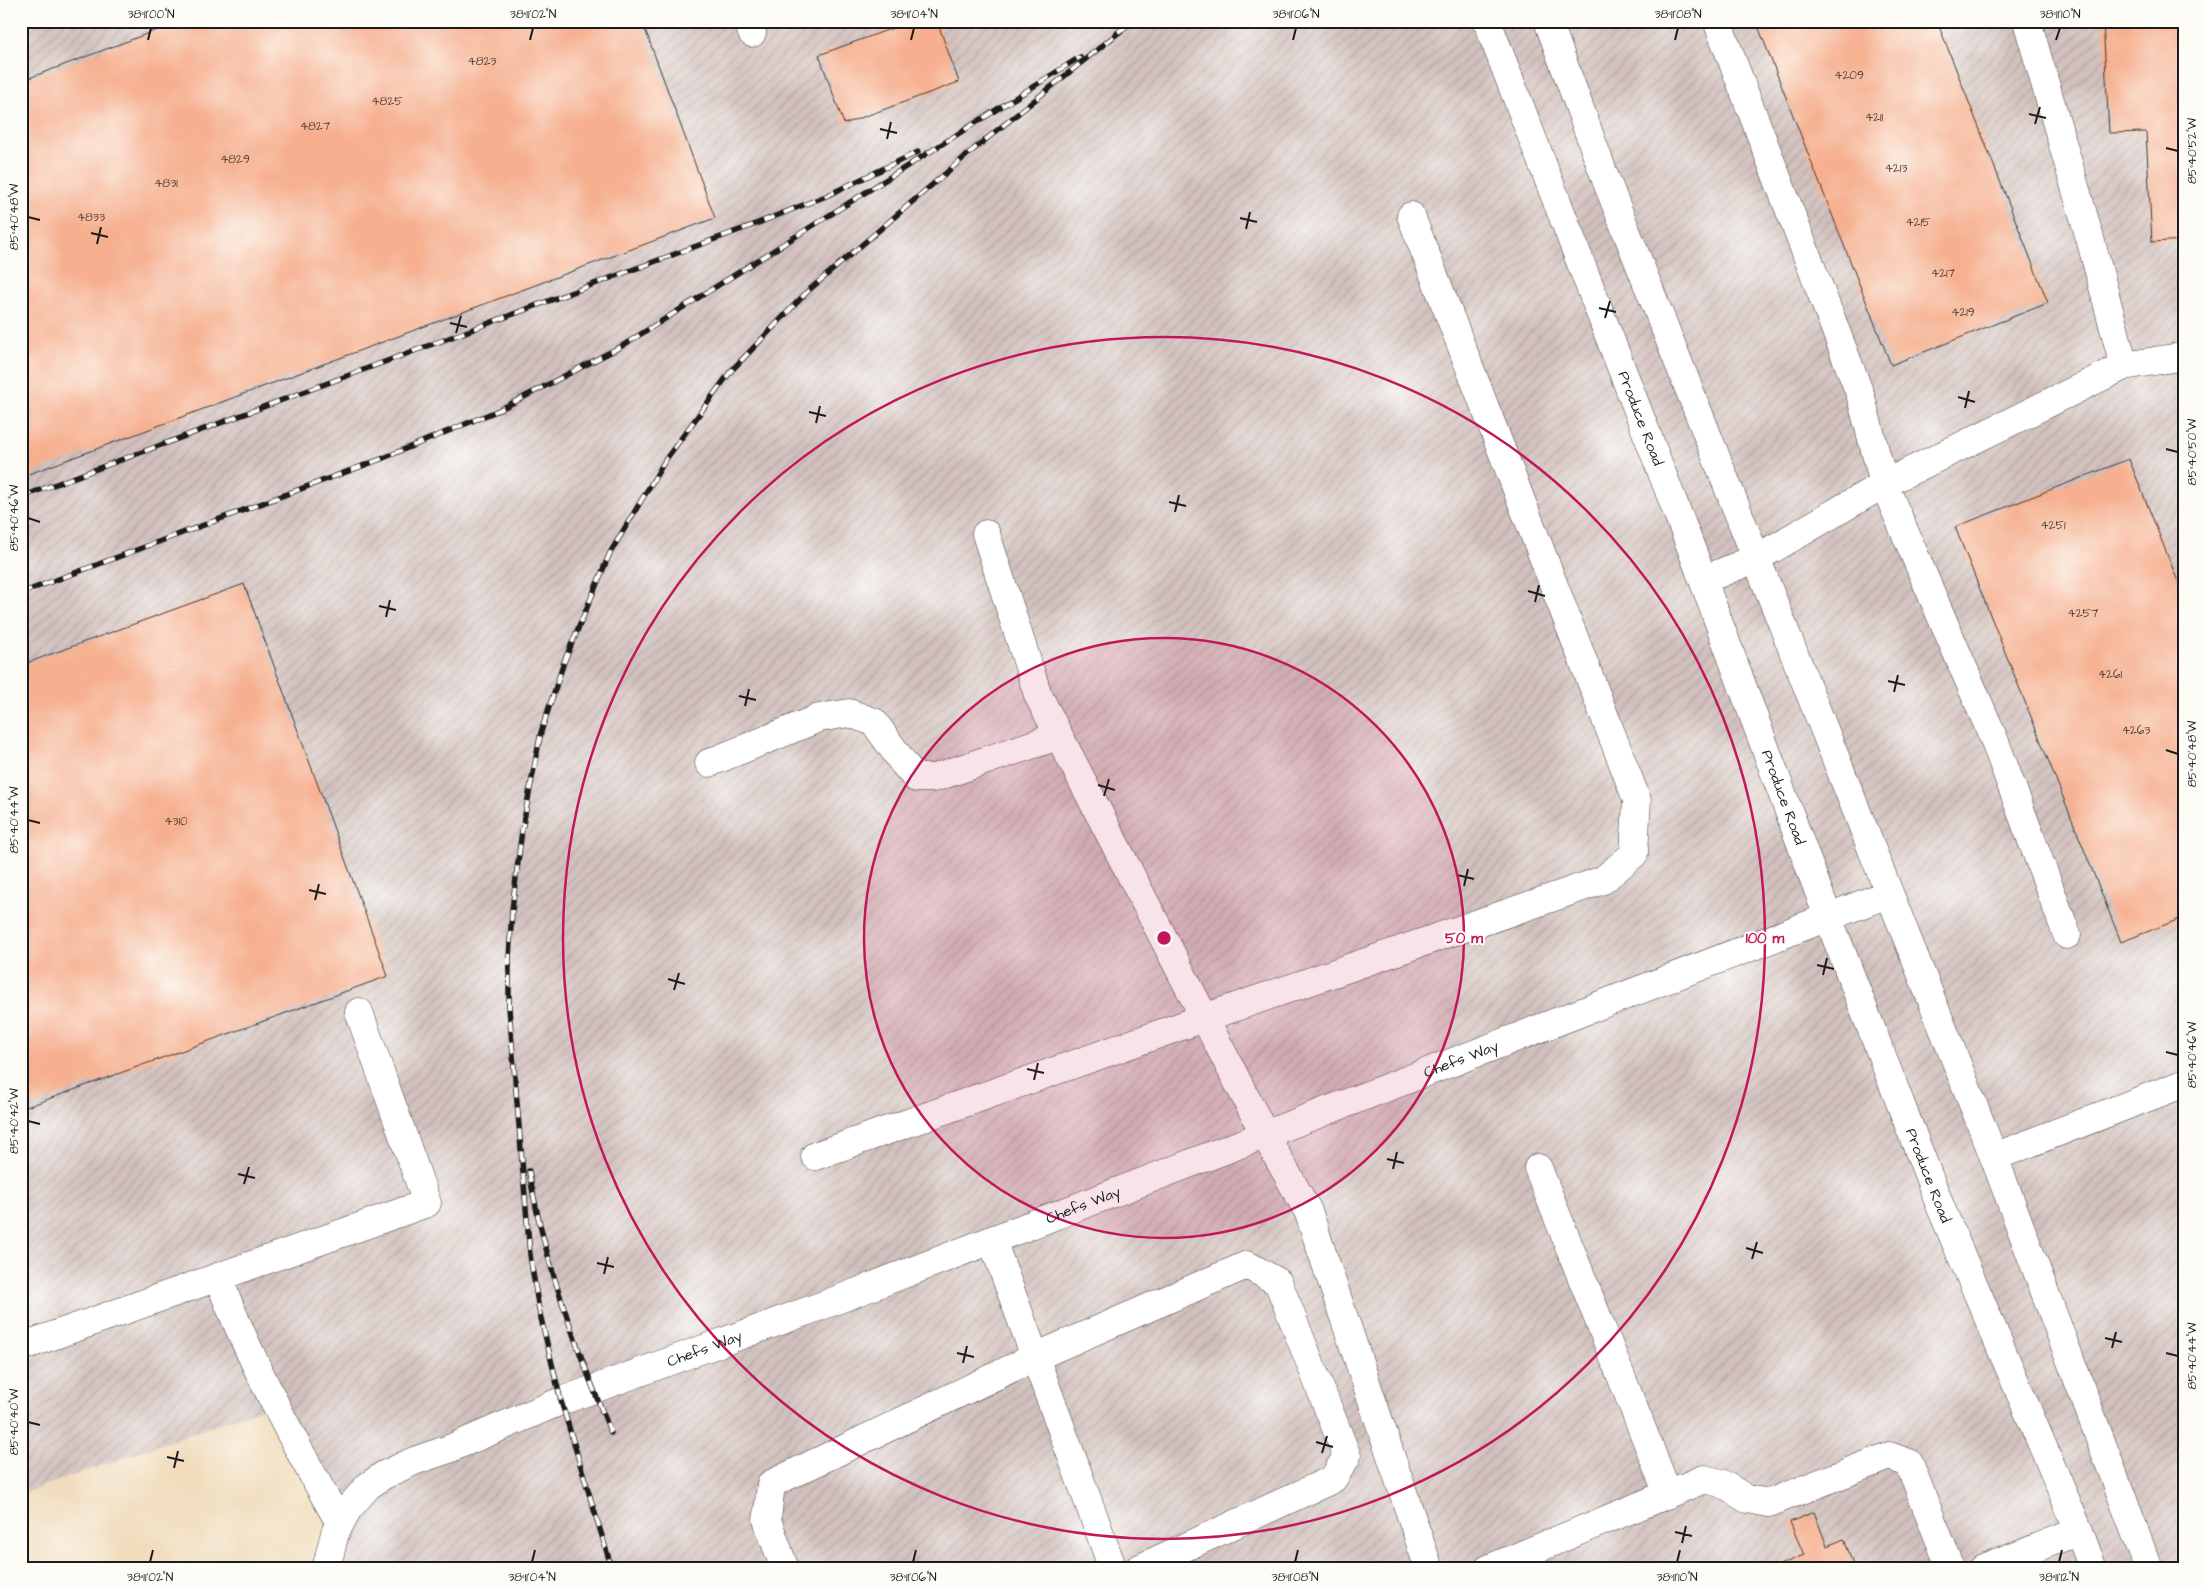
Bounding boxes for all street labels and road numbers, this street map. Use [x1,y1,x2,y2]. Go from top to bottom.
street label: Produce Road [1613,368,1669,469]
street label: Produce Road [1756,747,1811,848]
street label: Chefs Way [1420,1035,1502,1083]
street label: Produce Road [1901,1125,1957,1226]
street label: Chefs Way [1043,1181,1124,1229]
street label: Chefs Way [664,1325,745,1372]

